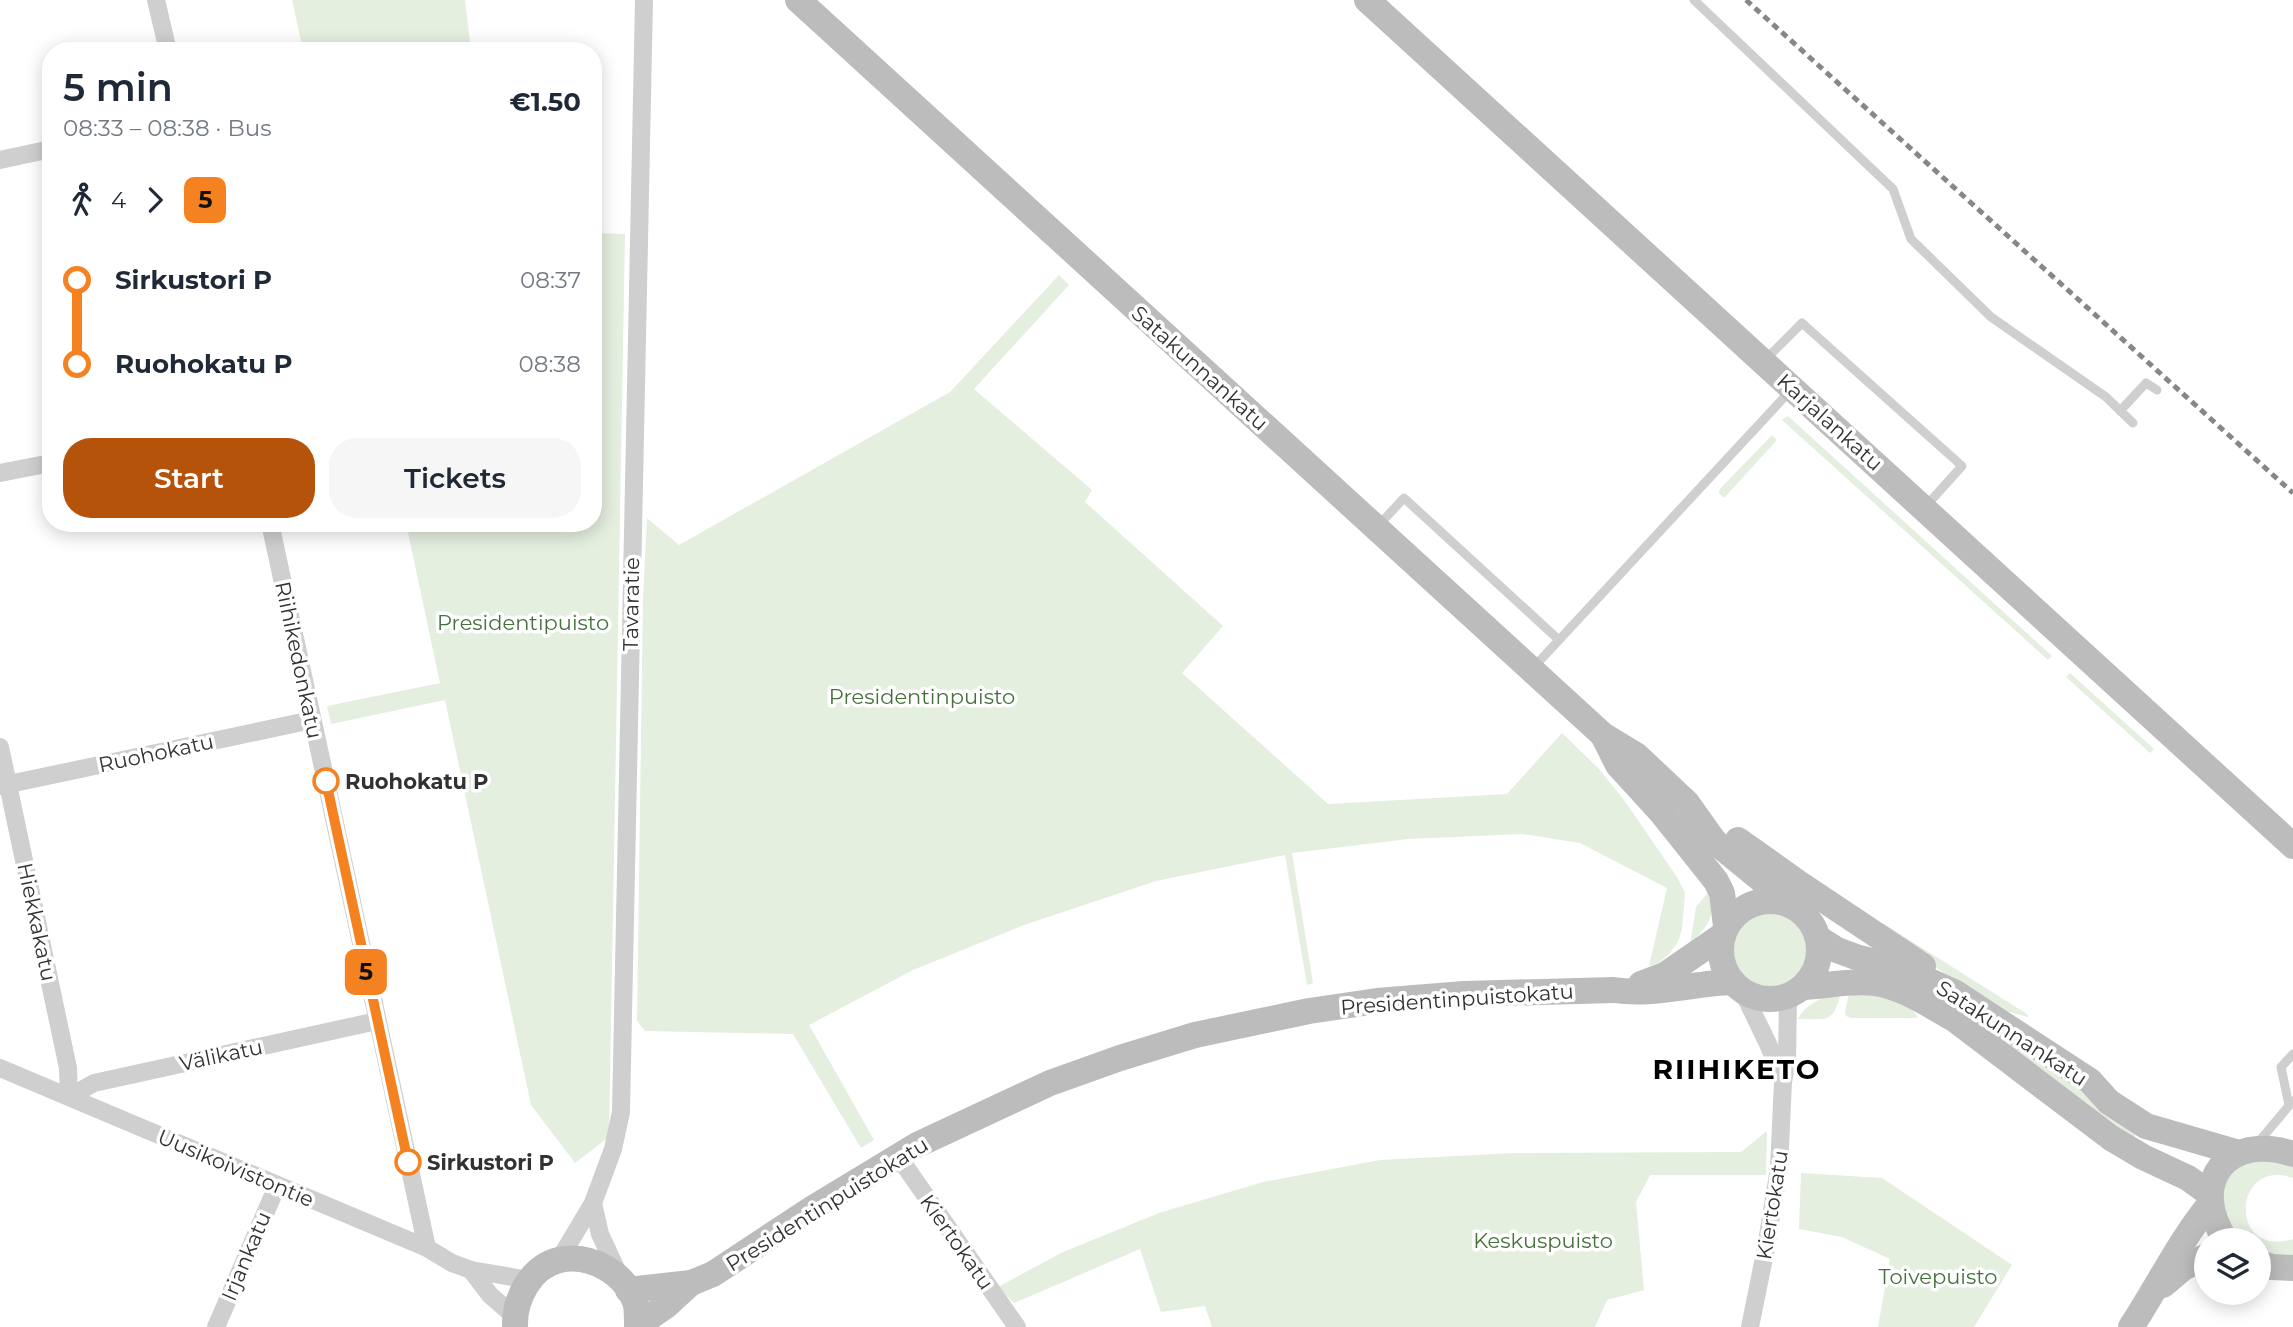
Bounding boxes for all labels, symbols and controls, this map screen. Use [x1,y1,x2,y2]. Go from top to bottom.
text: 5 min [63,64,173,111]
text: €1.50 [510,86,581,118]
text: 08:33 – 08:38 · Bus [63,114,271,142]
icon: walk [63,181,101,219]
icon: forward [136,181,174,219]
text: 5 [198,185,212,214]
text: 4 [111,186,126,214]
text: Sirkustori P [115,264,272,296]
text: 08:37 [520,266,581,294]
street label: Satakunnankatu [1127,300,1273,436]
text: Ruohokatu P [115,348,292,380]
text: 08:38 [519,350,581,378]
street label: Karjalankatu [1772,368,1888,476]
button: Start [63,438,315,518]
button: Tickets [329,438,581,518]
street label: Tavaratie [618,557,644,651]
street label: Riihikedonkatu [270,579,328,741]
park label: Presidentipuisto [437,610,609,635]
park label: Presidentinpuisto [829,684,1015,709]
street label: Ruohokatu [96,729,216,777]
marker: Ruohokatu P [313,768,339,794]
place label: Ruohokatu P [345,769,488,794]
street label: Hiekkakatu [12,861,62,983]
line badge: 5 [343,949,389,995]
text: 5 [359,957,373,986]
street label: Satakunnankatu [1932,975,2092,1091]
street label: Presidentinpuistokatu [1340,978,1574,1020]
street label: Välikatu [177,1034,265,1076]
district label: RIIHIKETO [1653,1052,1821,1086]
street label: Uusikoivistontie [154,1124,318,1212]
street label: Presidentinpuistokatu [721,1131,933,1277]
street label: Kiertokatu [1751,1148,1793,1262]
marker: Sirkustori P [395,1149,421,1175]
place label: Sirkustori P [427,1150,554,1175]
street label: Kiertokatu [915,1189,999,1295]
street label: Irjankatu [216,1208,276,1304]
park label: Keskuspuisto [1473,1228,1613,1253]
map controls [2194,1228,2271,1305]
button: layers [2194,1228,2271,1305]
park label: Toivepuisto [1878,1264,1998,1289]

